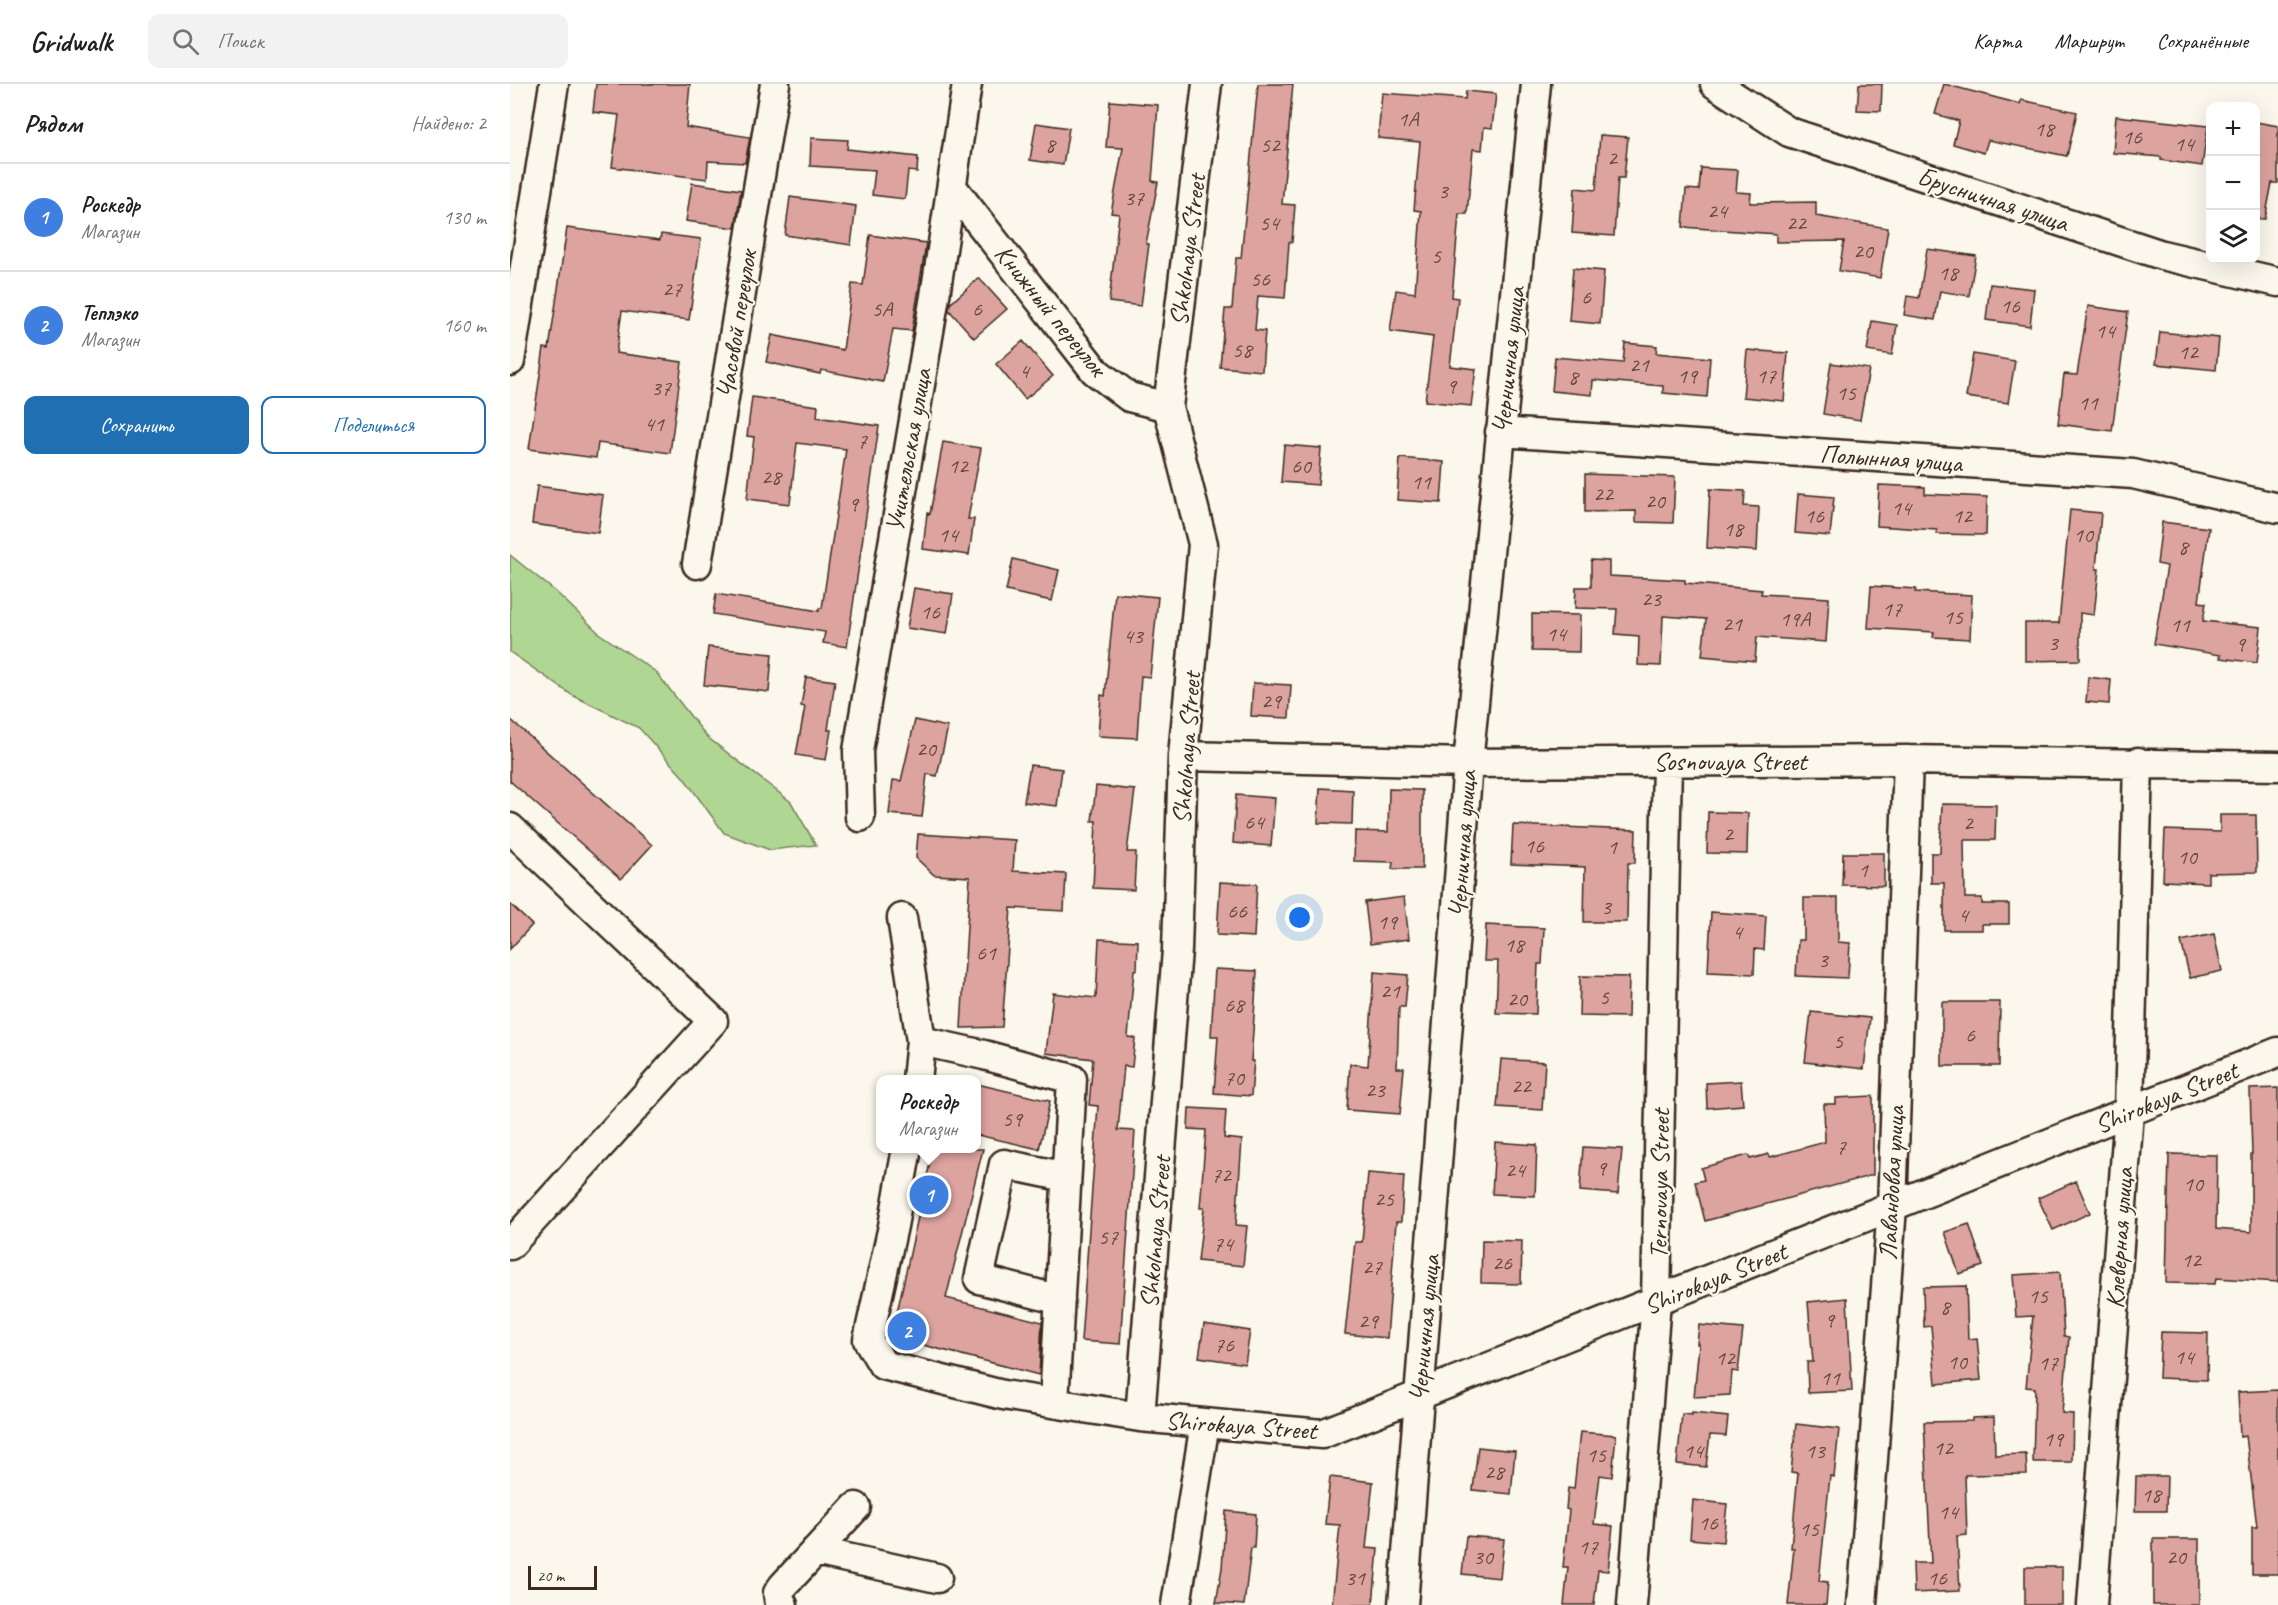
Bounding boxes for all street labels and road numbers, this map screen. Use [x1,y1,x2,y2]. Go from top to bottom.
street label: Брусничная улица [1913,160,2074,240]
street label: Shkolnaya Street [1162,170,1213,328]
street label: Книжный переулок [987,238,1115,385]
street label: Часовой переулок [709,245,765,400]
street label: Черничная улица [1484,284,1533,435]
street label: Учительская улица [878,364,939,534]
street label: Полынная улица [1819,437,1965,480]
street label: Shkolnaya Street [1165,669,1208,825]
street label: Sosnovaya Street [1654,745,1809,778]
street label: Черничная улица [1441,768,1484,918]
street label: Shirokaya Street [2090,1053,2245,1141]
street label: Лавандовая улица [1871,1104,1912,1261]
street label: Ternovaya Street [1642,1106,1677,1259]
street label: Shkolnaya Street [1132,1152,1179,1309]
street label: Клеверная улица [2098,1165,2141,1310]
street label: Shirokaya Street [1639,1234,1794,1322]
street label: Черничная улица [1402,1252,1447,1403]
street label: Shirokaya Street [1164,1404,1320,1447]

